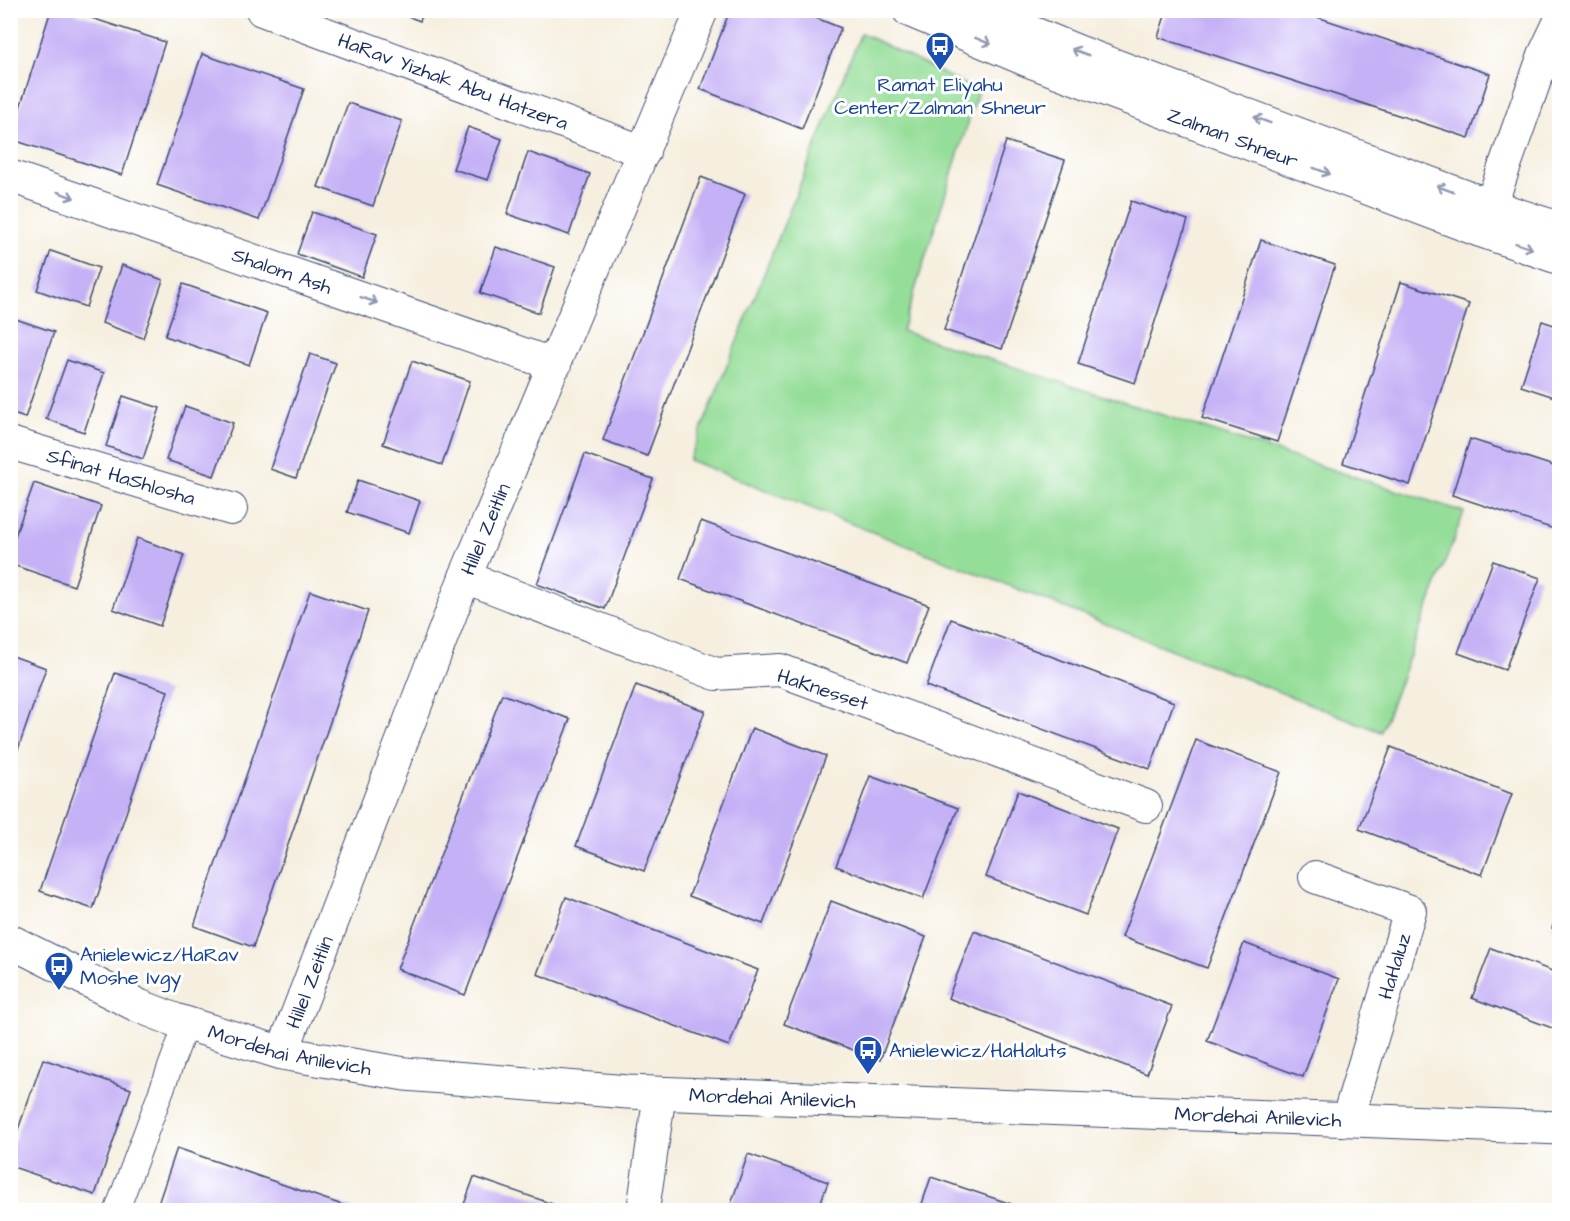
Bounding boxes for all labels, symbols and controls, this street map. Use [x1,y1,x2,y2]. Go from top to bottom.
street label: HaRav Yizhak Abu Hatzera [334,26,572,138]
bus stop icon: Ramat Eliyahu Center/Zalman Shneur [924,30,956,72]
one-way arrow [973,36,991,47]
one-way arrow [1071,46,1089,57]
place label: Ramat Eliyahu Center/Zalman Shneur [834,71,1046,122]
street label: Zalman Shneur [1163,101,1302,175]
one-way arrow [1253,114,1272,125]
one-way arrow [1312,166,1330,177]
one-way arrow [1436,183,1455,194]
one-way arrow [56,190,75,201]
street label: Shalom Ash [228,241,335,302]
one-way arrow [1514,241,1533,252]
one-way arrow [359,296,378,307]
street label: Sfinat HaShlosha [43,442,198,513]
street label: Hillel Zeitlin [454,479,518,580]
street label: HaKnesset [774,662,872,718]
street label: HaHaluz [1372,930,1418,1003]
street label: Hillel Zeitlin [280,932,341,1033]
place label: Anielewicz/HaRav Moshe Ivgy [80,941,239,993]
bus stop icon: Anielewicz/HaRav Moshe Ivgy [43,950,75,992]
street label: Mordehai Anilevich [204,1018,373,1083]
bus stop icon: Anielewicz/HaHaluts [852,1034,884,1076]
place label: Anielewicz/HaHaluts [889,1037,1066,1065]
street label: Mordehai Anilevich [688,1081,856,1116]
street label: Mordehai Anilevich [1174,1100,1342,1135]

